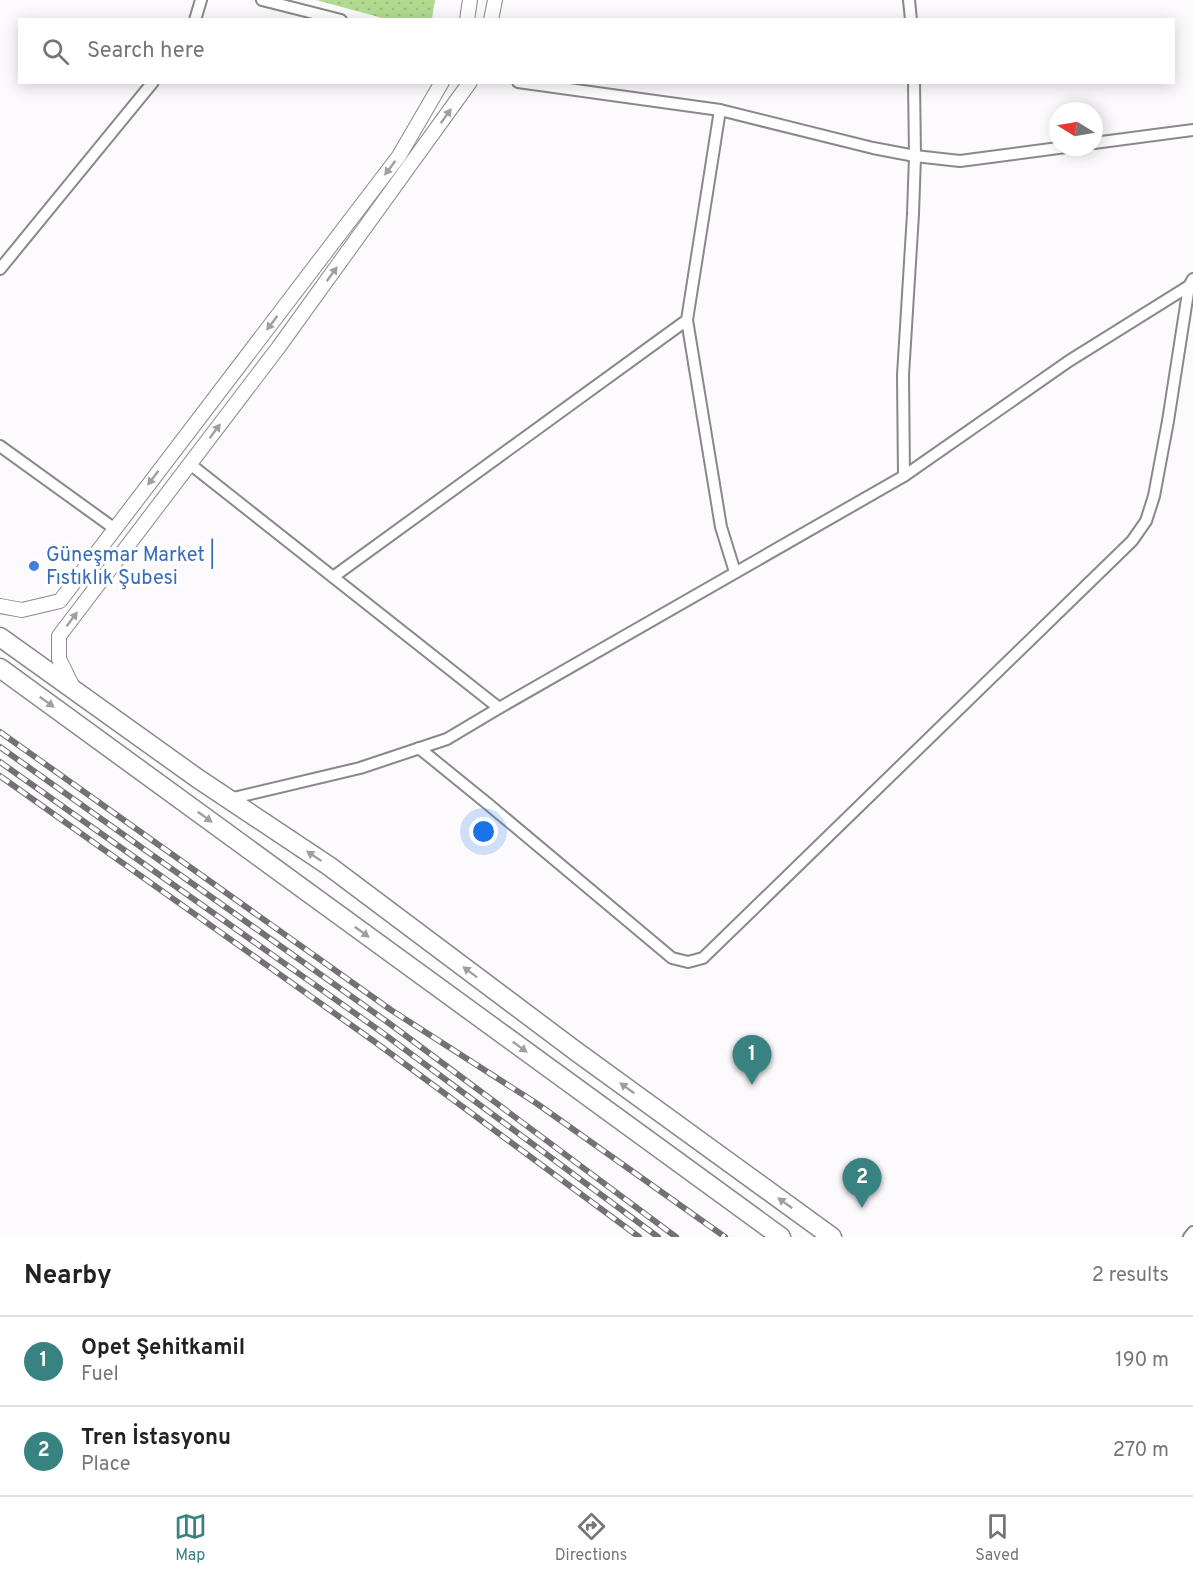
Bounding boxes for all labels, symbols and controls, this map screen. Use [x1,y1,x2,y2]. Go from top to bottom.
search box [18,18,1175,84]
icon: search [39,35,72,68]
text: Search here [87,38,205,65]
north arrow [1049,102,1103,156]
one-way arrow [440,109,452,125]
one-way arrow [384,161,396,176]
one-way arrow [325,267,337,282]
one-way arrow [266,316,278,331]
one-way arrow [209,423,221,438]
one-way arrow [148,471,160,486]
place label: Güneşmar Market | Fıstıklık Şubesi [46,538,215,592]
marker: Güneşmar Market | Fıstıklık Şubesi [27,559,41,573]
one-way arrow [66,612,78,628]
one-way arrow [40,696,55,708]
one-way arrow [197,811,212,823]
your location [469,817,498,846]
one-way arrow [306,850,322,862]
one-way arrow [354,926,370,938]
one-way arrow [463,966,479,978]
pin: 1 [732,1036,771,1085]
one-way arrow [512,1041,528,1053]
one-way arrow [619,1082,635,1094]
pin: 2 [842,1158,882,1208]
one-way arrow [777,1197,792,1209]
text: Nearby [24,1260,112,1293]
text: 2 results [1092,1263,1169,1289]
text: Opet Şehitkamil [81,1335,245,1362]
text: 1 [40,1348,48,1374]
text: 190 m [1115,1348,1169,1374]
text: Fuel [81,1362,119,1388]
text: Tren İstasyonu [81,1425,231,1452]
text: 2 [37,1438,50,1464]
text: 270 m [1113,1438,1169,1464]
text: Place [81,1452,131,1478]
tab: Map [174,1510,207,1566]
tab: Directions [555,1510,627,1566]
tab: Saved [975,1510,1019,1566]

